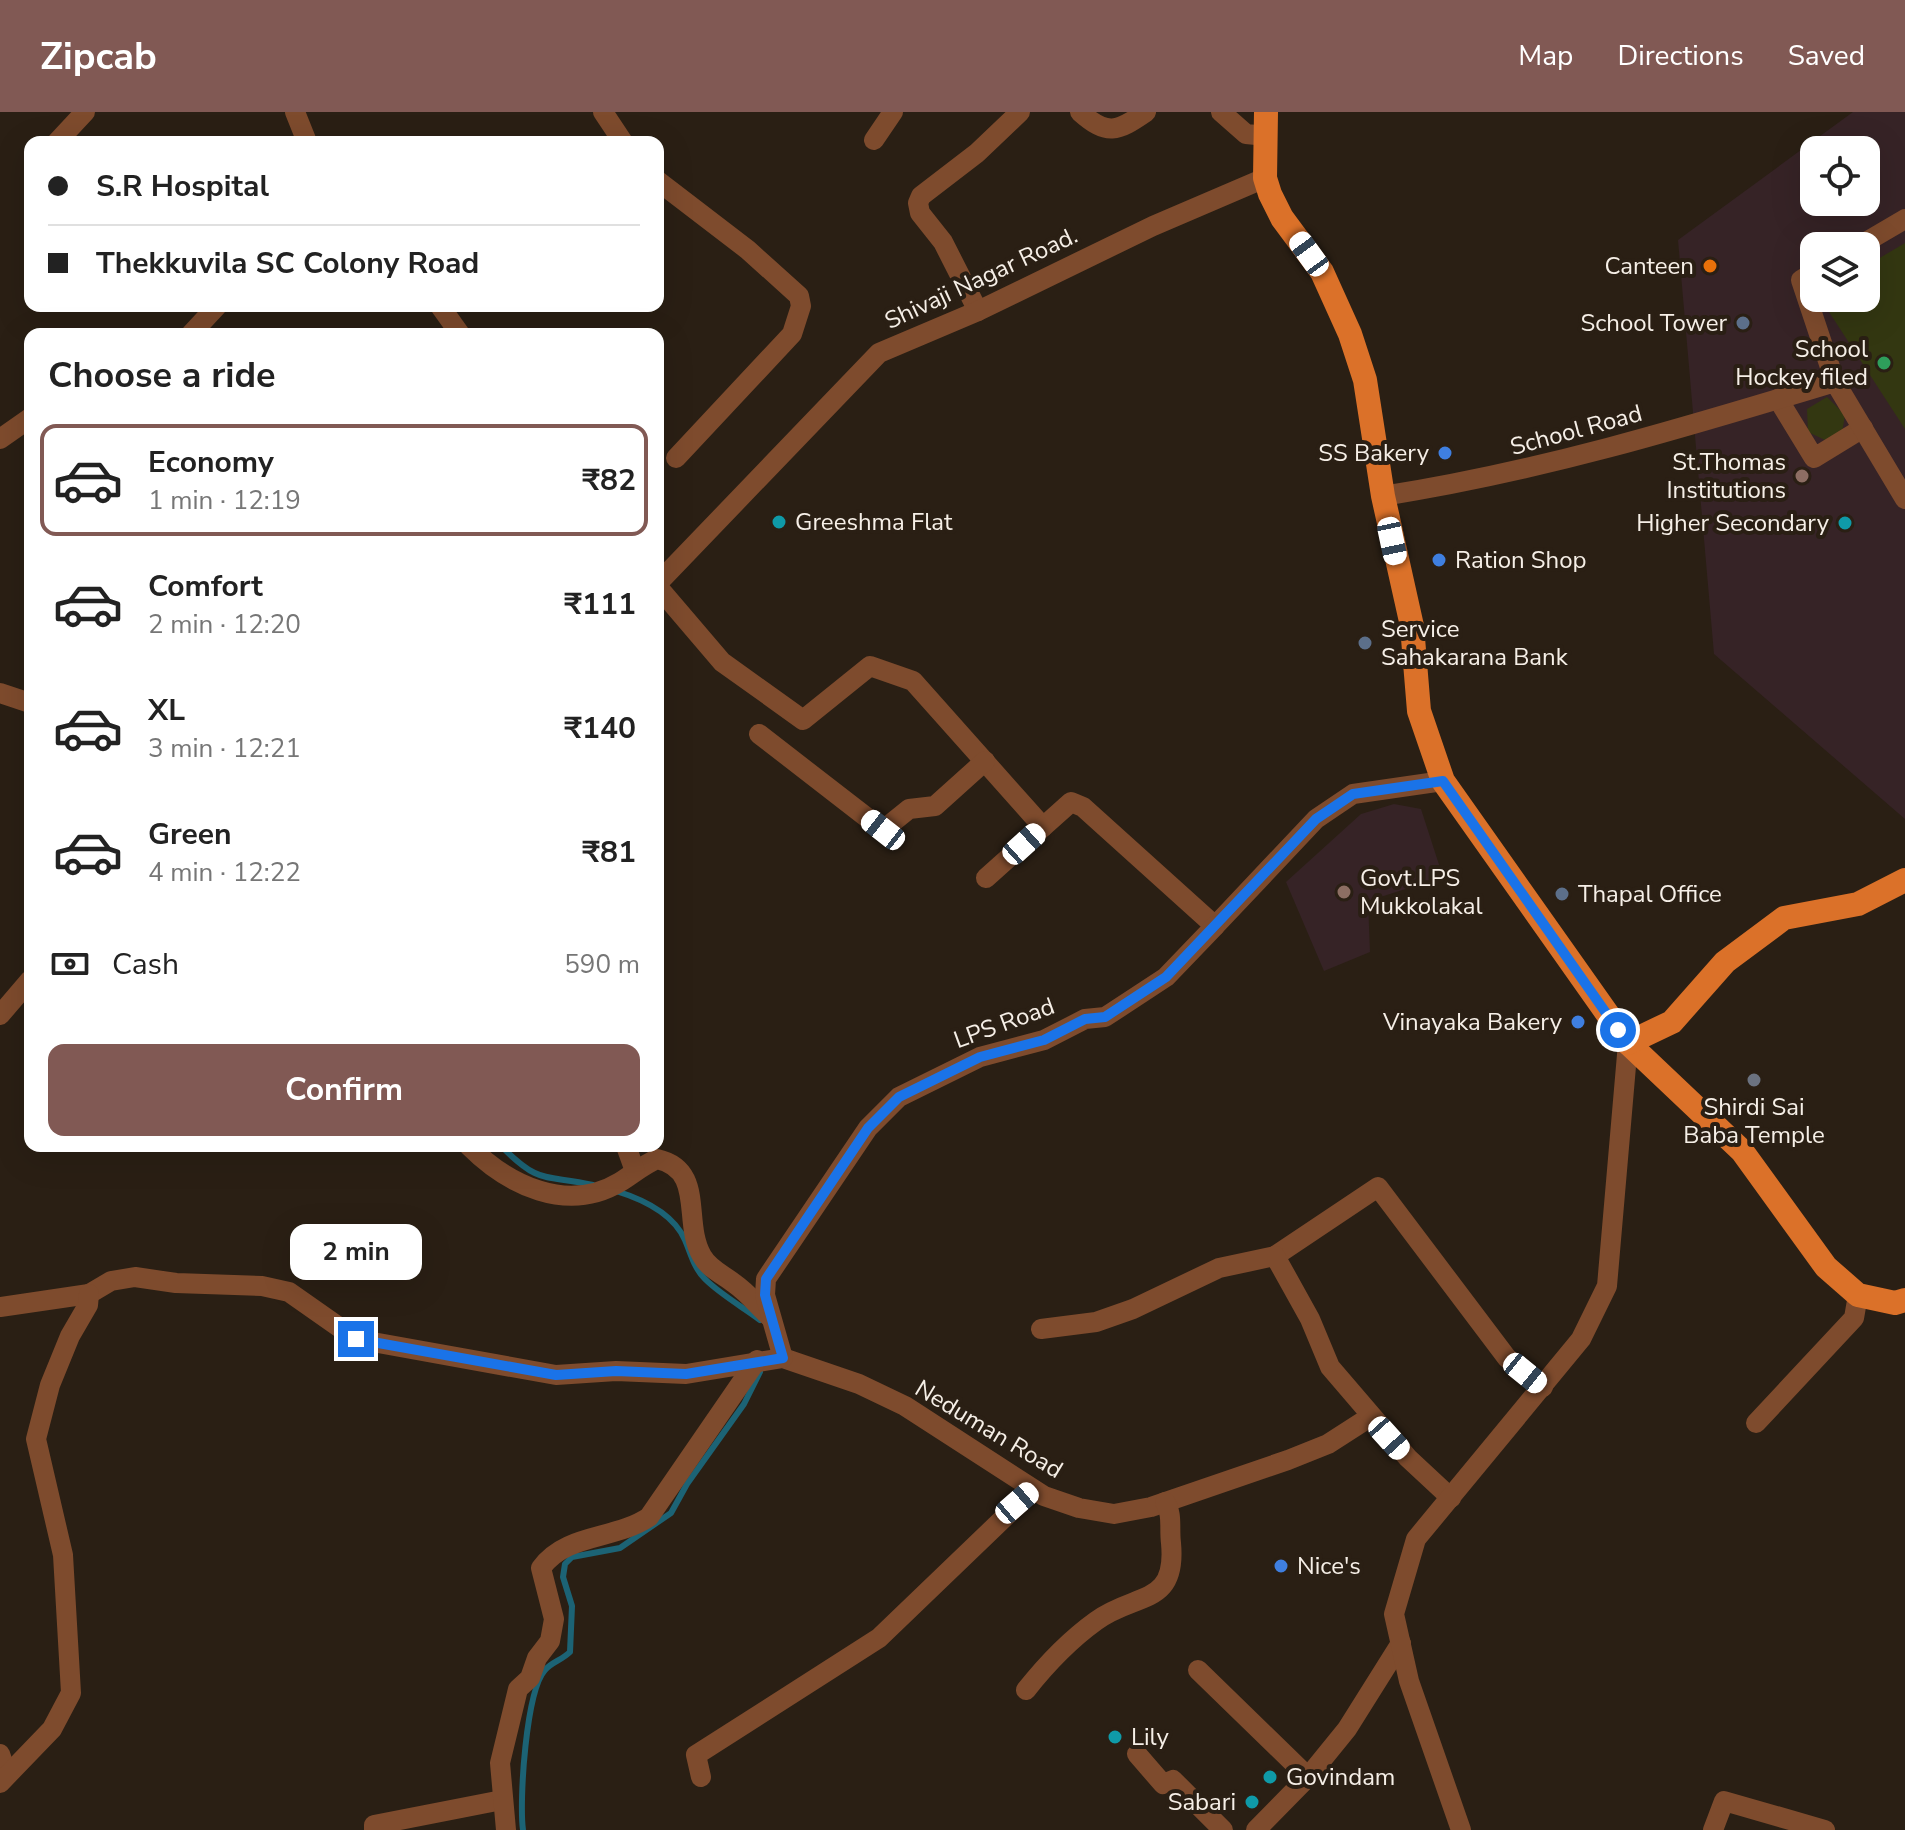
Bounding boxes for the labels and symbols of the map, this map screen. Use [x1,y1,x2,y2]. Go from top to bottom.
street label: Shivaji Nagar Road. [879,219,1083,337]
car [1285,228,1333,280]
place label: Canteen [1604,250,1694,282]
marker: Canteen [1701,257,1719,275]
place label: School Tower [1580,307,1727,339]
marker: School Tower [1734,314,1752,332]
place label: School Hockey filed [1735,333,1868,393]
marker: School Hockey filed [1875,354,1893,372]
street label: School Road [1507,397,1645,463]
place label: SS Bakery [1318,437,1430,469]
marker: SS Bakery [1436,444,1454,462]
place label: St.Thomas Institutions [1666,446,1786,506]
marker: St.Thomas Institutions [1793,467,1811,485]
place label: Greeshma Flat [795,506,953,538]
place label: Higher Secondary [1636,507,1830,539]
marker: Greeshma Flat [770,513,788,531]
marker: Higher Secondary [1836,514,1854,532]
car [1375,515,1409,567]
place label: Ration Shop [1455,544,1587,576]
marker: Ration Shop [1430,551,1448,569]
place label: Service Sahakarana Bank [1381,613,1569,673]
marker: Service Sahakarana Bank [1356,634,1374,652]
car [857,806,909,854]
car [998,819,1050,869]
place label: Govt.LPS Mukkolakal [1360,862,1483,922]
place label: Thapal Office [1578,878,1722,910]
marker: Govt.LPS Mukkolakal [1335,883,1353,901]
marker: Thapal Office [1553,885,1571,903]
street label: LPS Road [949,990,1059,1056]
place label: Vinayaka Bakery [1382,1006,1563,1038]
route start [1600,1012,1636,1048]
marker: Vinayaka Bakery [1569,1013,1587,1031]
marker: Shirdi Sai Baba Temple [1745,1071,1763,1089]
place label: Shirdi Sai Baba Temple [1683,1091,1825,1151]
callout: 2 min [290,1223,422,1279]
route end [338,1321,374,1357]
car [1499,1349,1551,1397]
street label: Neduman Road [909,1372,1069,1486]
car [1364,1412,1414,1464]
car [991,1478,1043,1528]
place label: Nice's [1297,1550,1361,1582]
marker: Nice's [1272,1557,1290,1575]
place label: Lily [1131,1721,1169,1753]
marker: Lily [1106,1728,1124,1746]
place label: Govindam [1286,1761,1395,1793]
marker: Govindam [1261,1768,1279,1786]
place label: Sabari [1168,1786,1236,1818]
marker: Sabari [1243,1793,1261,1811]

